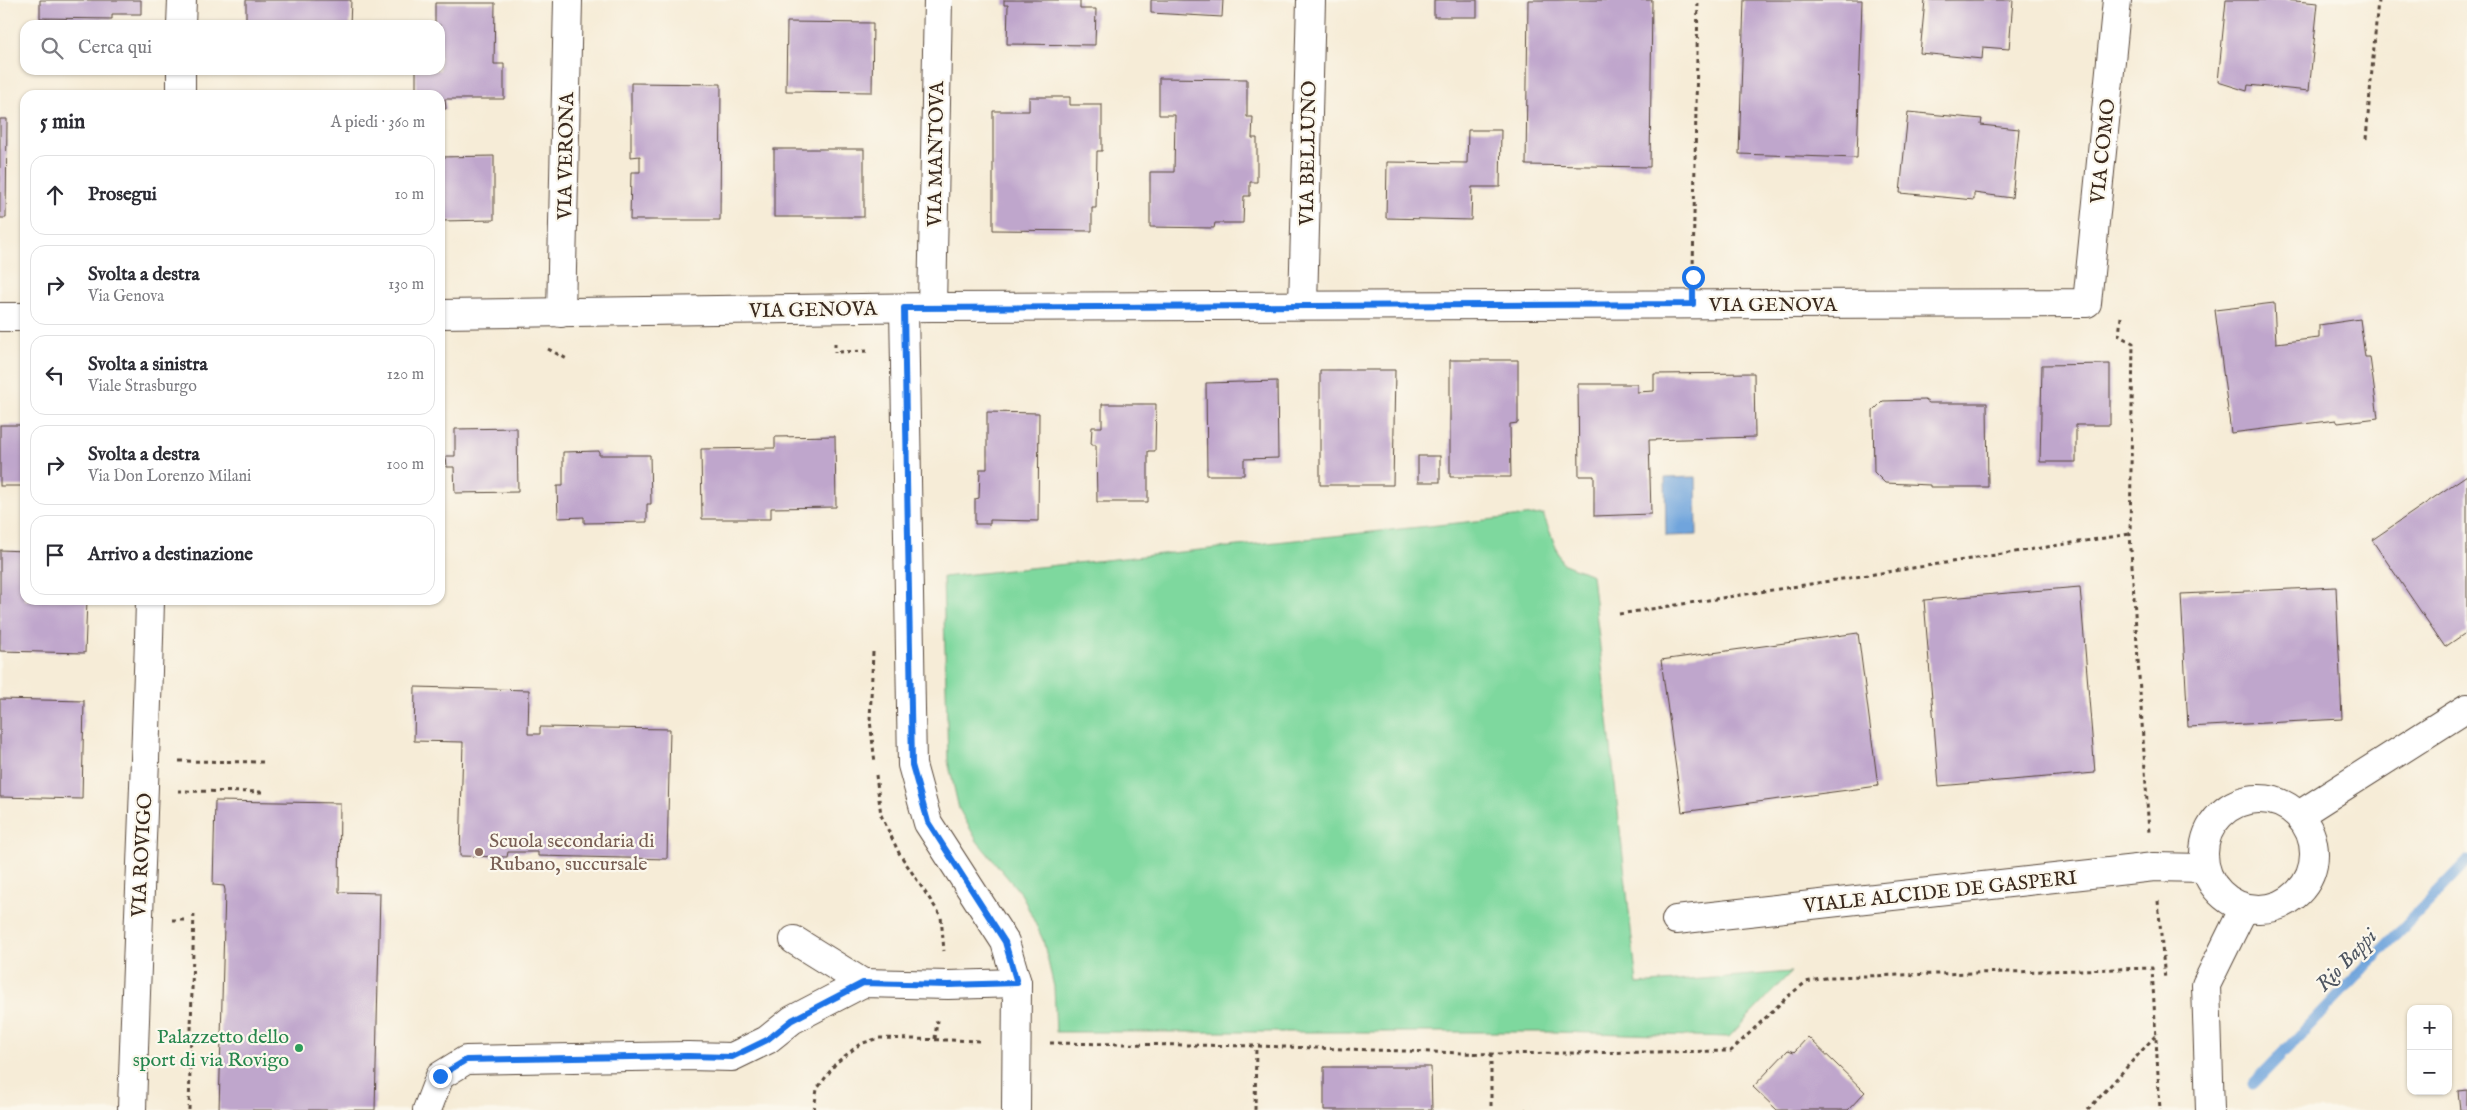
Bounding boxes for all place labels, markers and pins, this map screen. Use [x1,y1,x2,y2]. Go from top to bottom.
place label: Scuola secondaria di Rubano, succursale [489,829,655,877]
marker: Scuola secondaria di Rubano, succursale [473,846,485,858]
place label: Palazzetto dello sport di via Rovigo [133,1025,289,1073]
marker: Palazzetto dello sport di via Rovigo [293,1042,305,1054]

